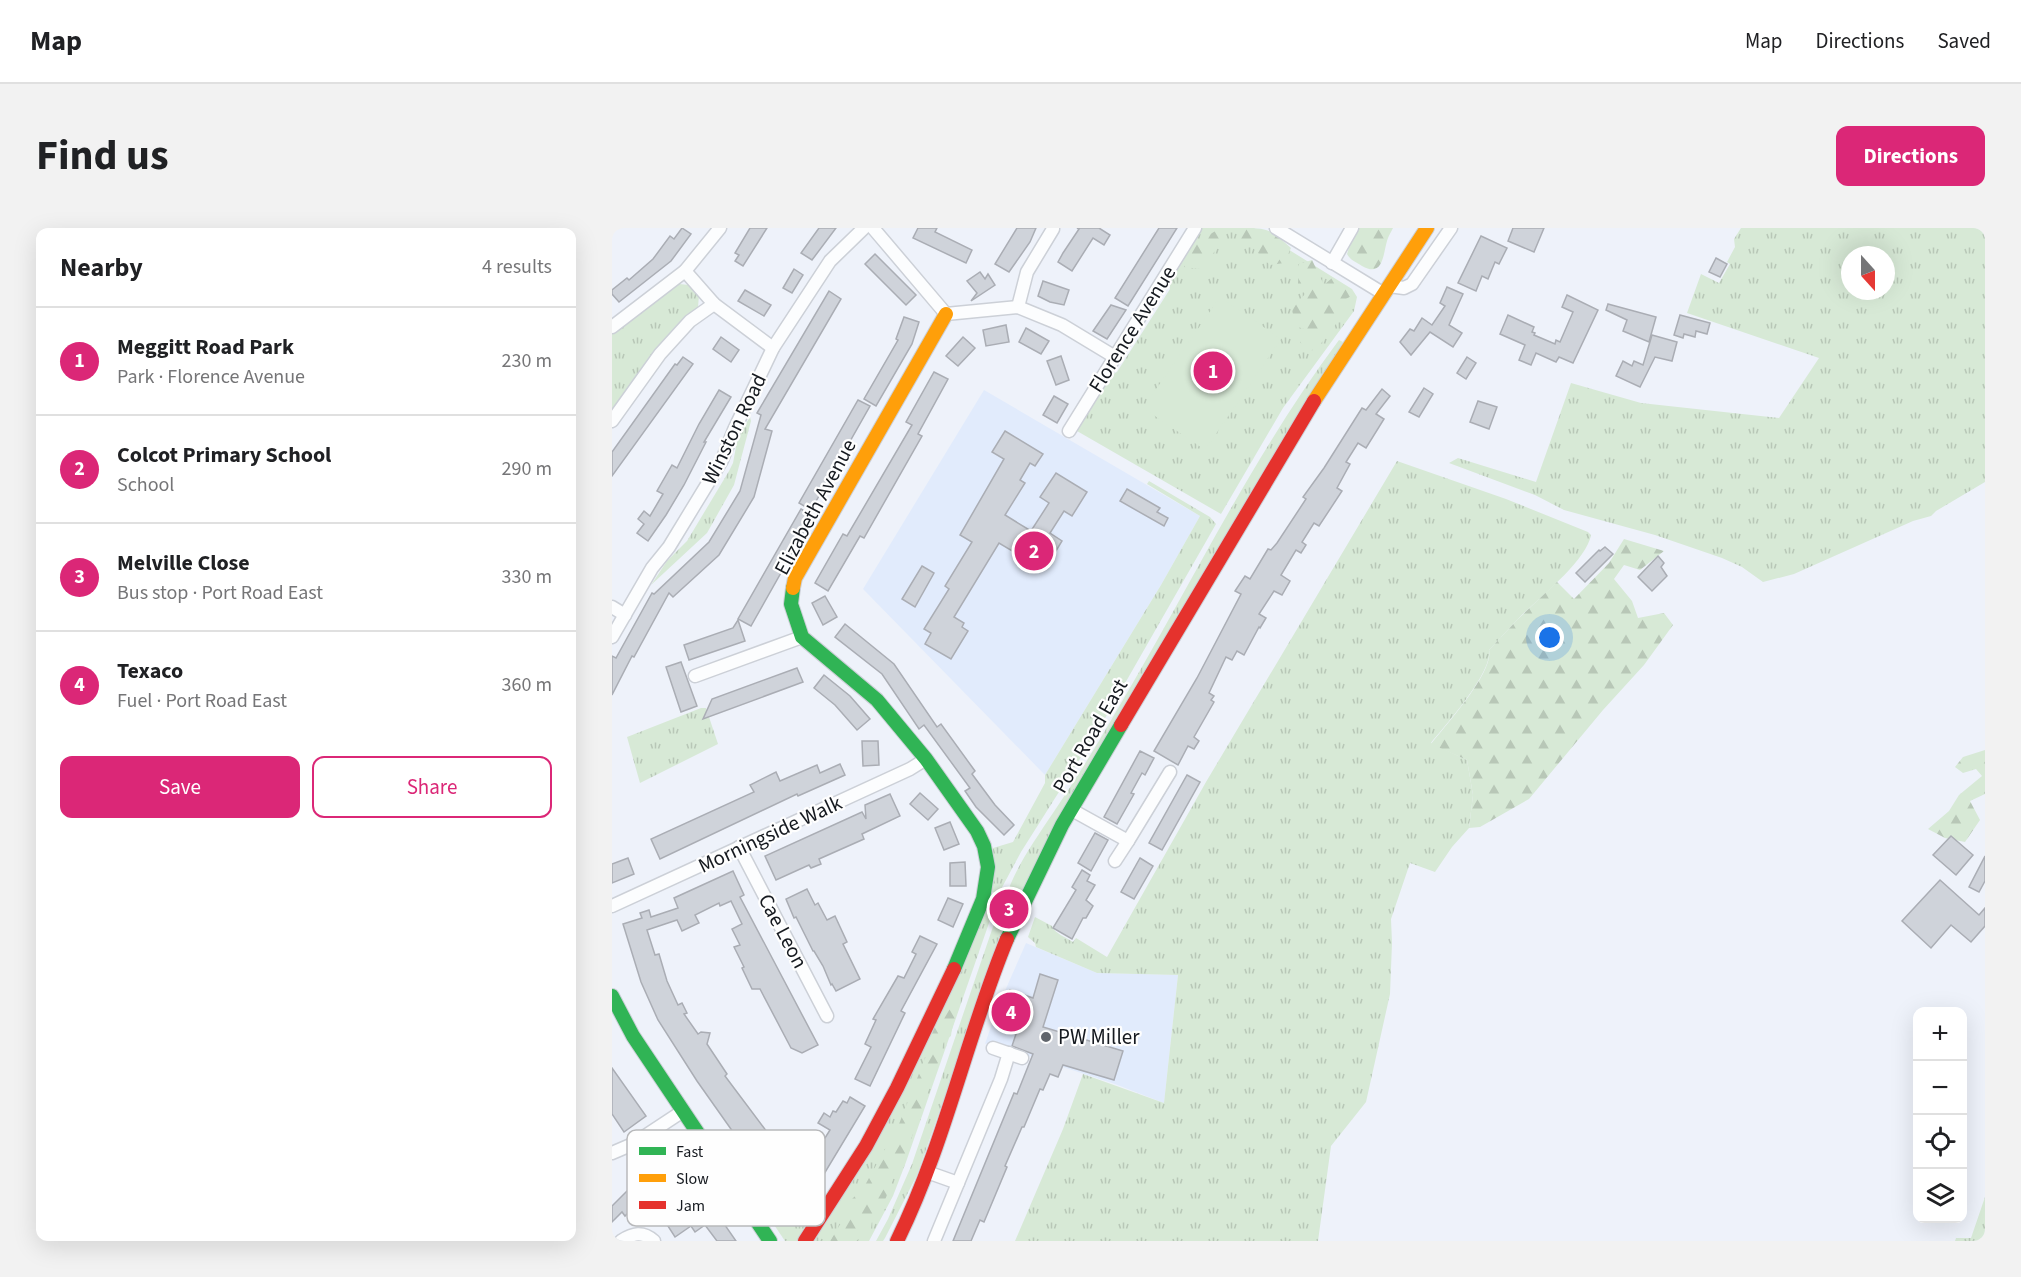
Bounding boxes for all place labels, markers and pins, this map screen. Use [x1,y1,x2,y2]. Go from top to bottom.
pin: 1 [1194,348,1232,394]
pin: 2 [1014,528,1054,574]
pin: 3 [990,886,1028,932]
pin: 4 [992,990,1030,1034]
place label: PW Miller [1058,1022,1140,1052]
marker: PW Miller [1039,1030,1053,1044]

